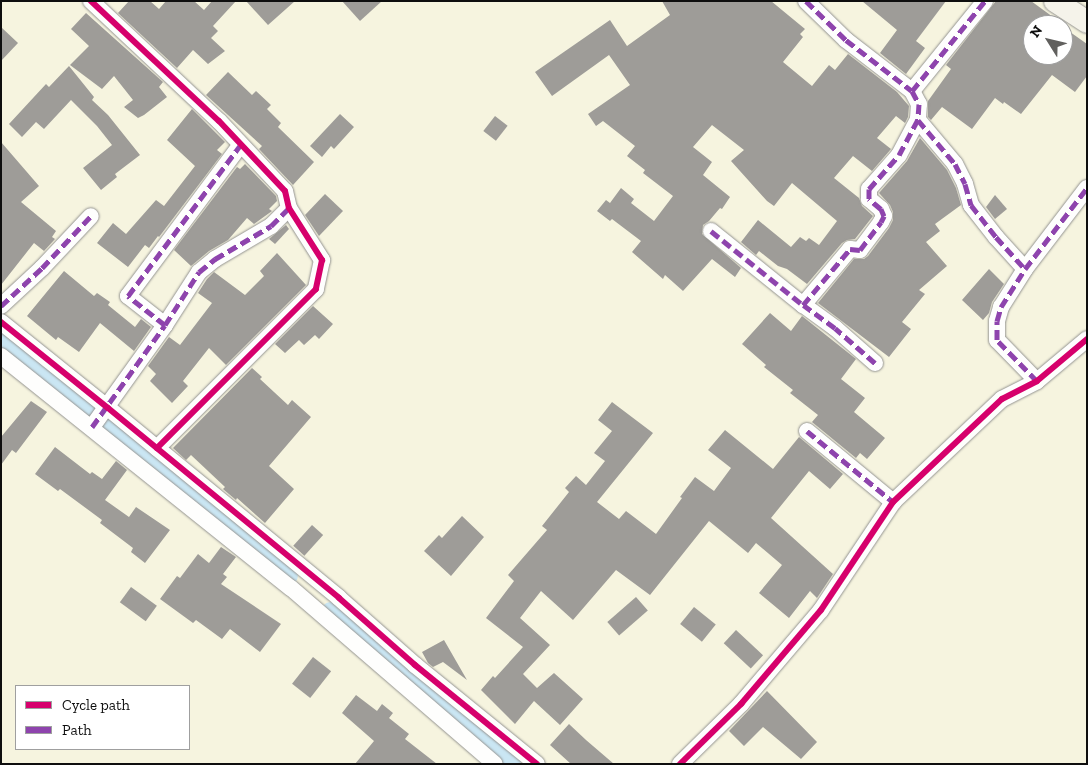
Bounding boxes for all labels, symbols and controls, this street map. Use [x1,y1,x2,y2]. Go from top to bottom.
north arrow [1023,15,1073,65]
text: N [1026,22,1046,41]
legend [15,685,190,750]
text: Cycle path [62,696,130,714]
text: Path [62,721,92,739]

